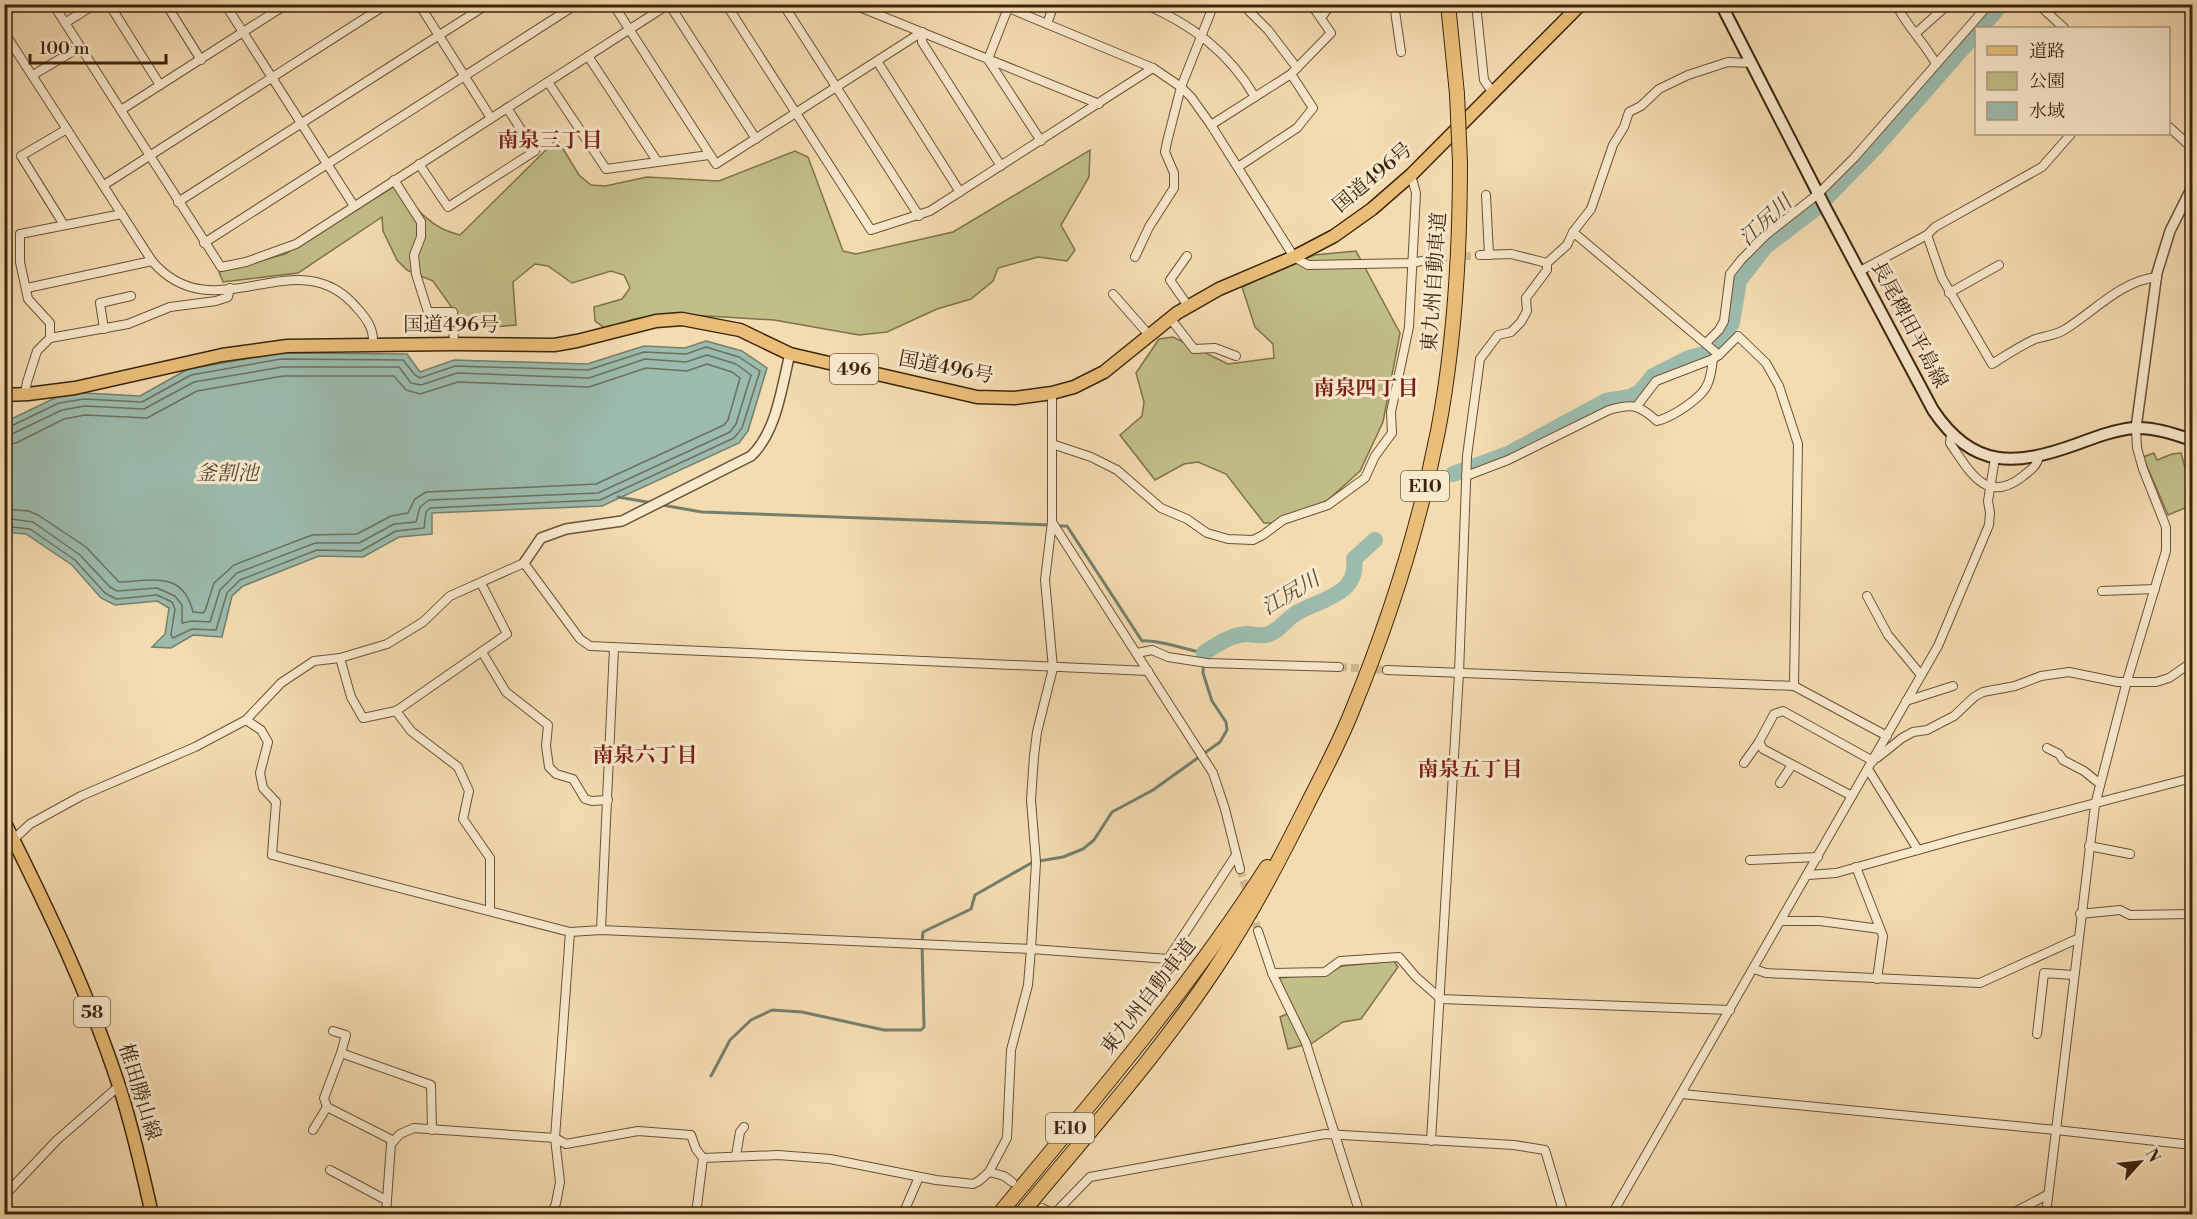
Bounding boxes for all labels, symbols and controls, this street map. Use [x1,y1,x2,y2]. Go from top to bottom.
scale bar [30,27,166,65]
legend [1975,27,2170,135]
text: 100 m [39,37,90,60]
text: 道路 [2029,40,2065,63]
text: 公園 [2029,70,2065,93]
text: 水域 [2029,100,2065,123]
district label: 南泉三丁目 [498,128,603,154]
street label: 国道496号 [1328,138,1418,218]
water label: 江尻川 [1734,189,1799,252]
street label: 東九州自動車道 [1418,211,1452,353]
street label: 長尾稗田平島線 [1865,257,1953,393]
street label: 国道496号 [403,313,499,338]
street label: 国道496号 [896,347,996,389]
road number: 496 [830,354,878,384]
district label: 南泉四丁目 [1314,376,1419,402]
water label: 釜割池 [196,461,260,487]
road number: E10 [1401,471,1449,501]
water label: 江尻川 [1257,566,1326,621]
district label: 南泉六丁目 [593,743,698,769]
district label: 南泉五丁目 [1418,757,1523,783]
street label: 東九州自動車道 [1096,934,1202,1060]
road number: 58 [74,997,110,1027]
street label: 椎田勝山線 [112,1041,166,1143]
road number: E10 [1046,1113,1094,1143]
north arrow [2110,1132,2170,1192]
text: N [2141,1145,2164,1166]

